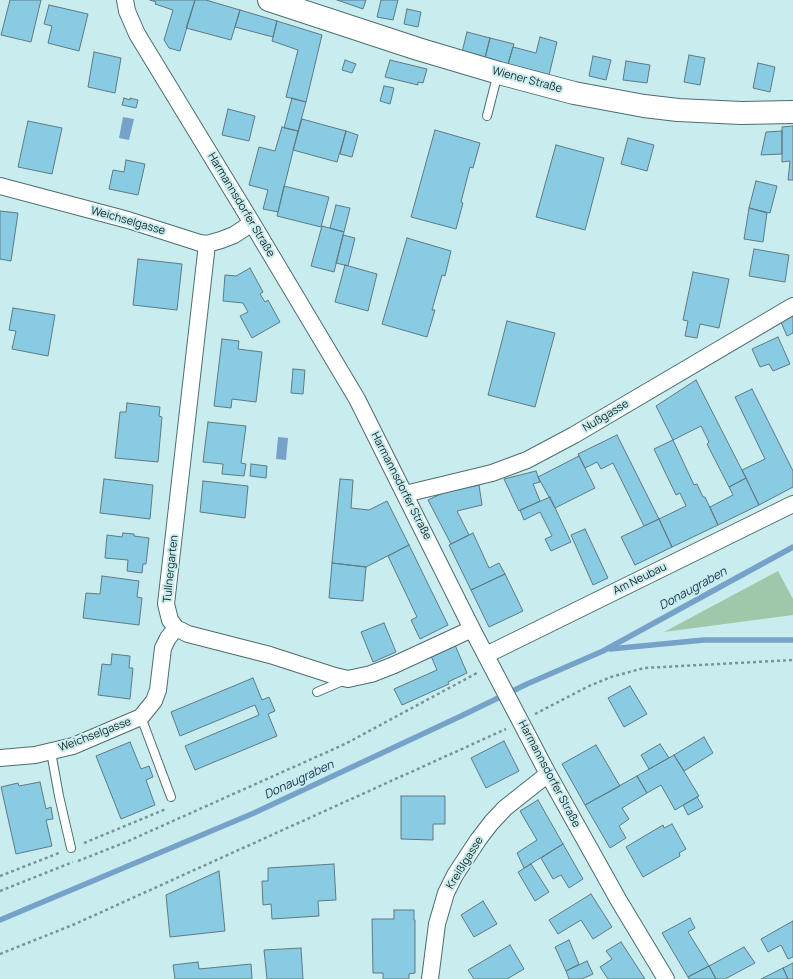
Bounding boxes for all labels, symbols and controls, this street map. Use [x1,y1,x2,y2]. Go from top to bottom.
street label: Wiener Straße [490,64,564,96]
street label: Harmannsdorfer Straße [205,151,277,259]
street label: Weichselgasse [89,204,167,238]
street label: Nußgasse [581,397,631,435]
street label: Harmannsdorfer Straße [368,430,434,542]
street label: Tullnergarten [161,535,181,603]
street label: Am Neubau [611,560,669,598]
water label: Donaugraben [657,565,729,613]
street label: Weichselgasse [57,715,133,755]
street label: Harmannsdorfer Straße [515,718,583,830]
water label: Donaugraben [262,758,336,802]
street label: Kreißlgasse [444,834,486,892]

